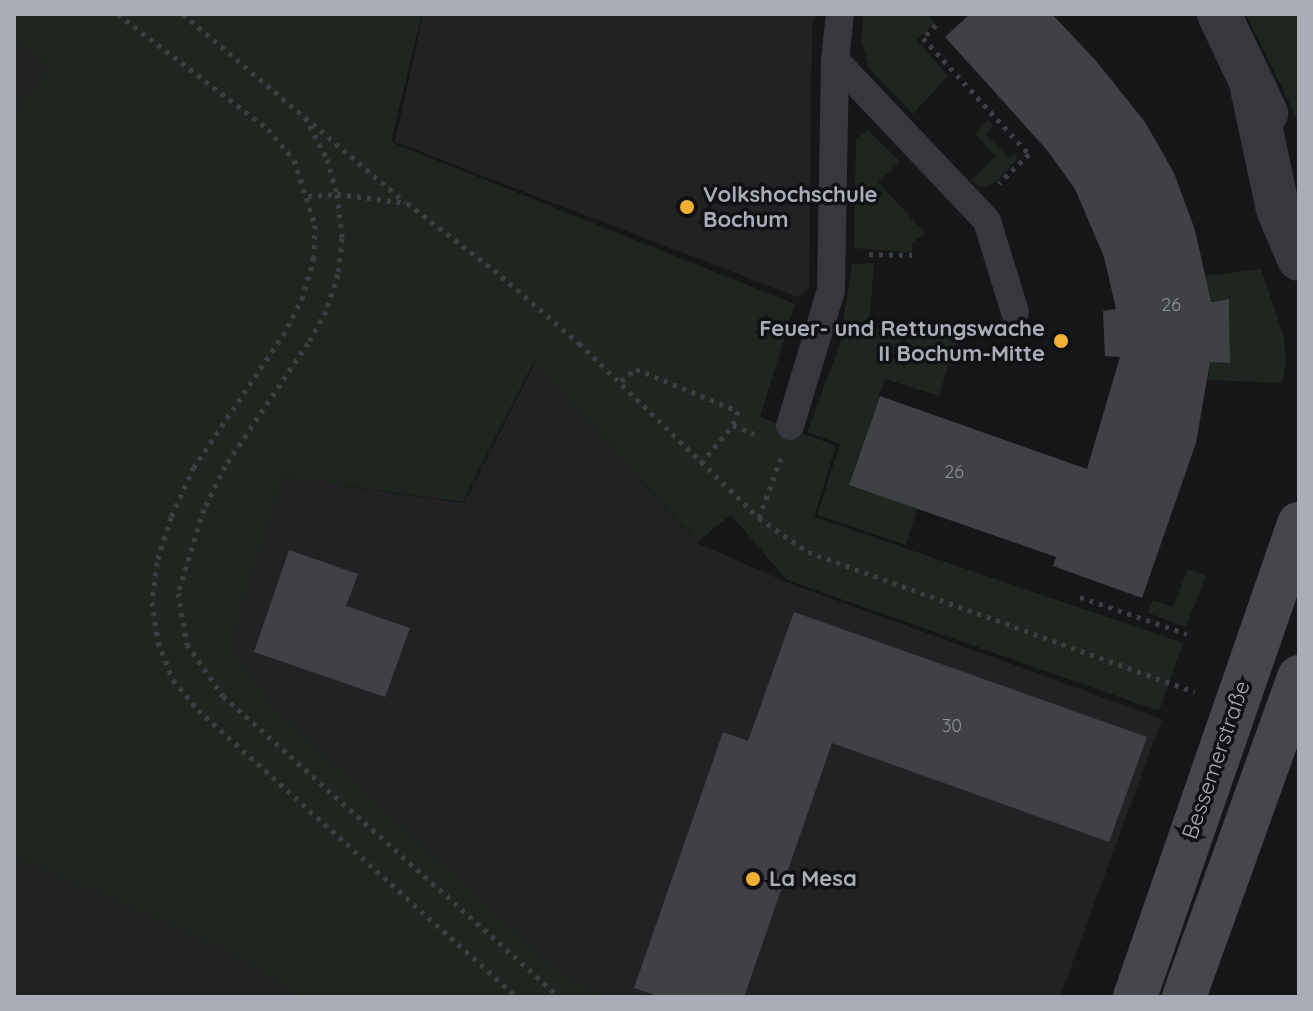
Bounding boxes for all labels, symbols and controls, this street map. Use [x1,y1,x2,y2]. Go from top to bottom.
place label: Volkshochschule Bochum [703,181,878,232]
marker: Volkshochschule Bochum [678,198,696,216]
house number: 26 [1161,294,1181,316]
place label: Feuer- und Rettungswache II Bochum-Mitte [759,315,1045,366]
marker: Feuer- und Rettungswache II Bochum-Mitte [1052,332,1070,350]
house number: 26 [944,461,964,483]
street label: Bessemerstraße [1177,677,1255,843]
house number: 30 [942,715,962,737]
place label: La Mesa [769,866,857,892]
marker: La Mesa [744,870,762,888]

